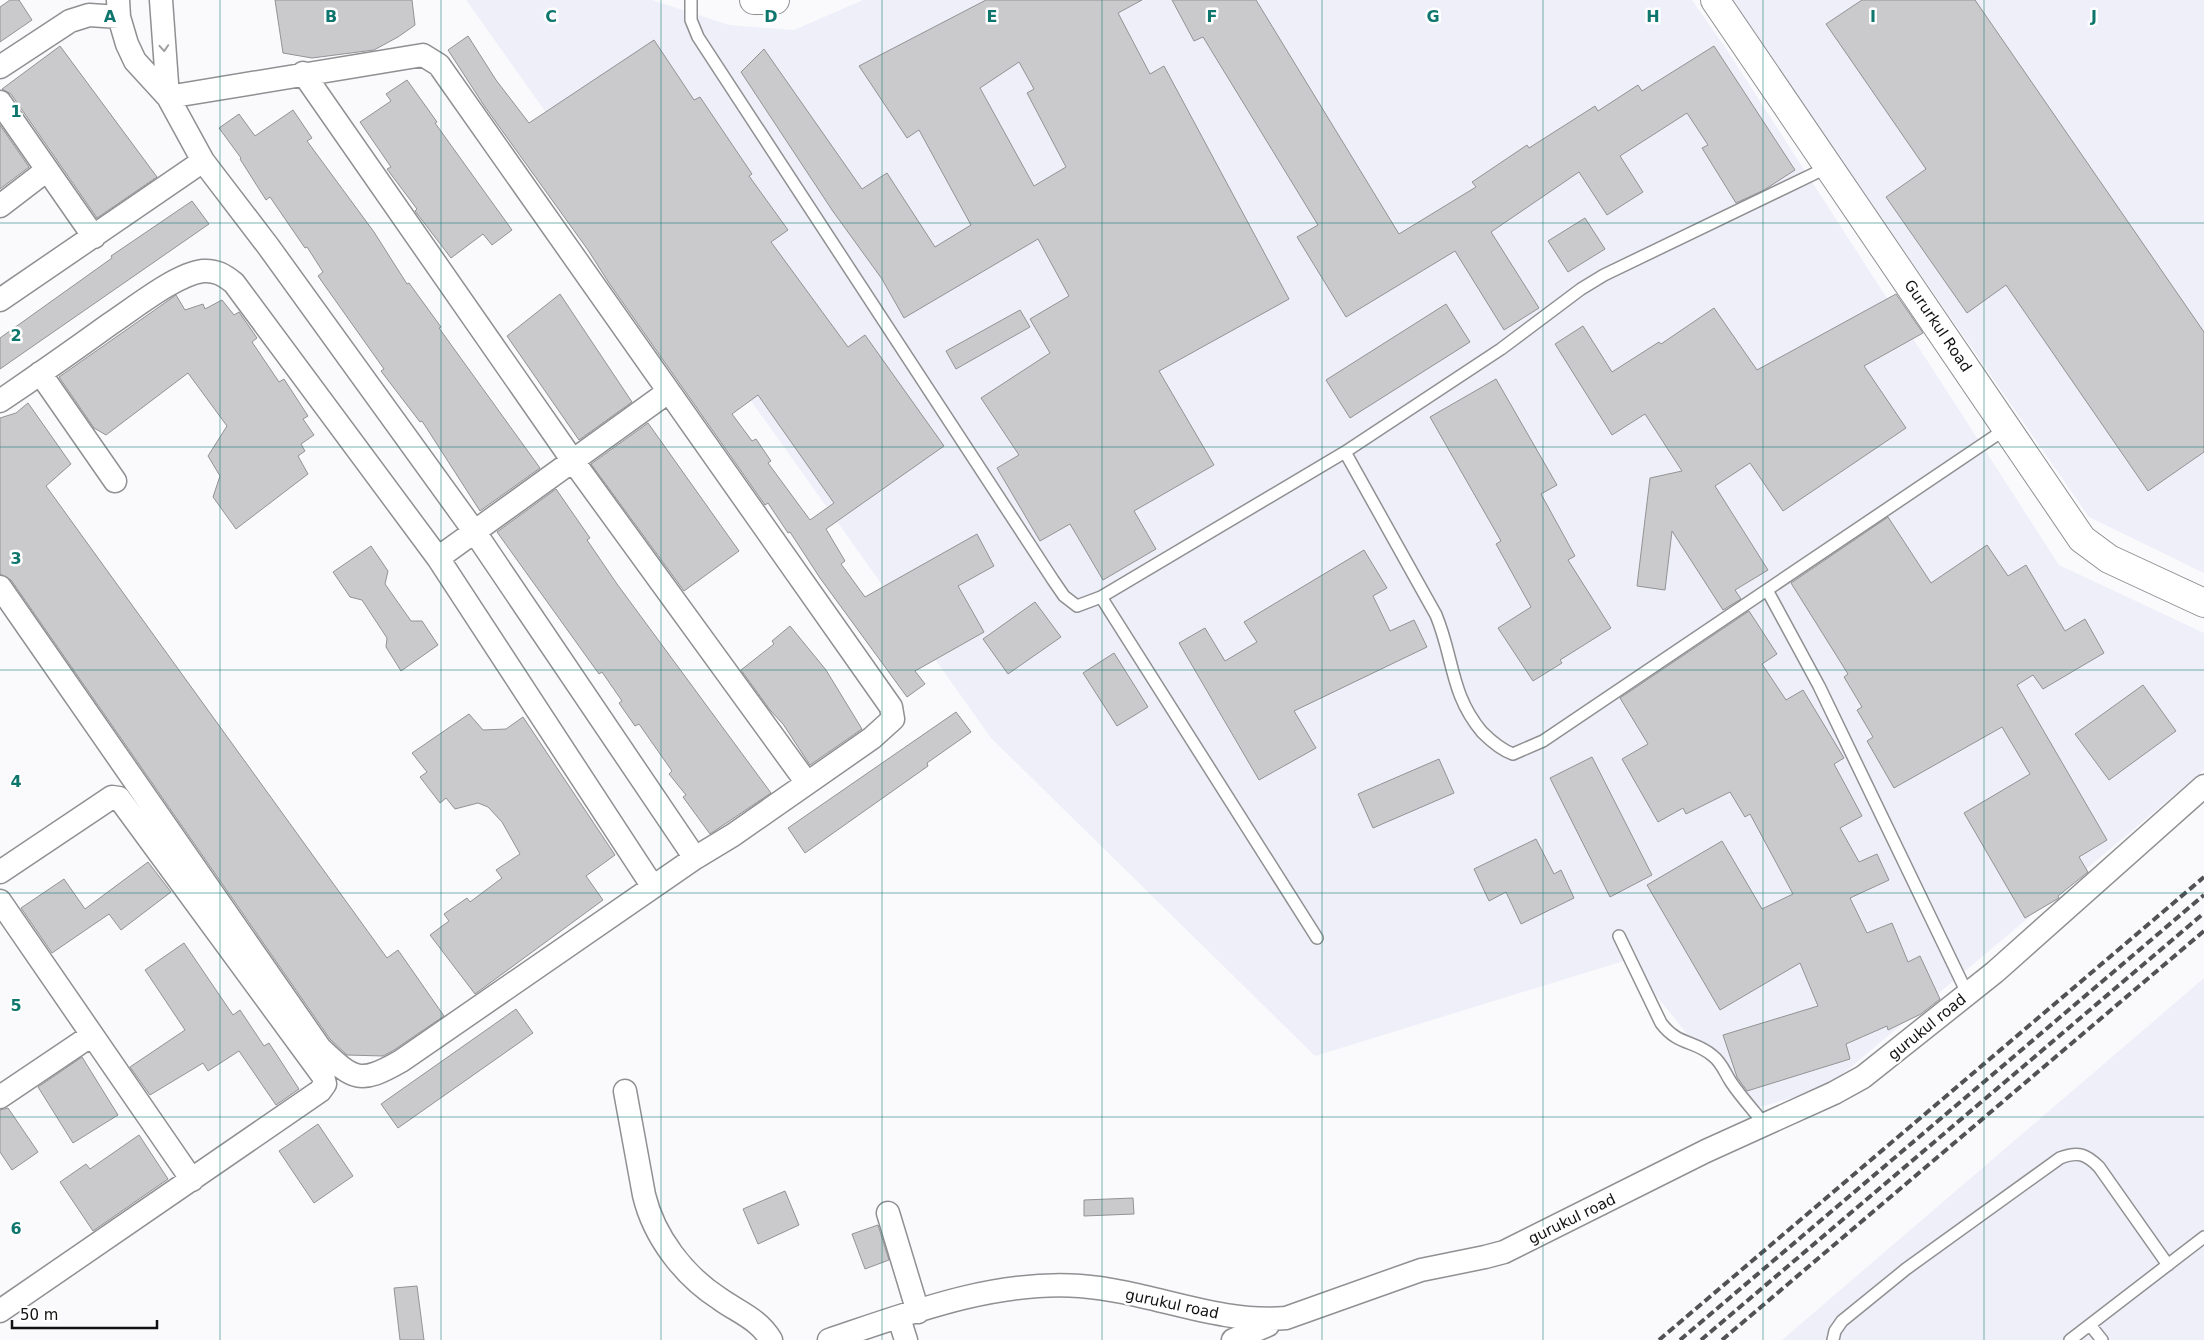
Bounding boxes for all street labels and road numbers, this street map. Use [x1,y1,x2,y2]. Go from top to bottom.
street label: Gururkul Road [1901,276,1975,376]
street label: gurukul road [1884,990,1970,1064]
street label: gurukul road [1525,1190,1619,1248]
street label: gurukul road [1124,1285,1220,1323]

